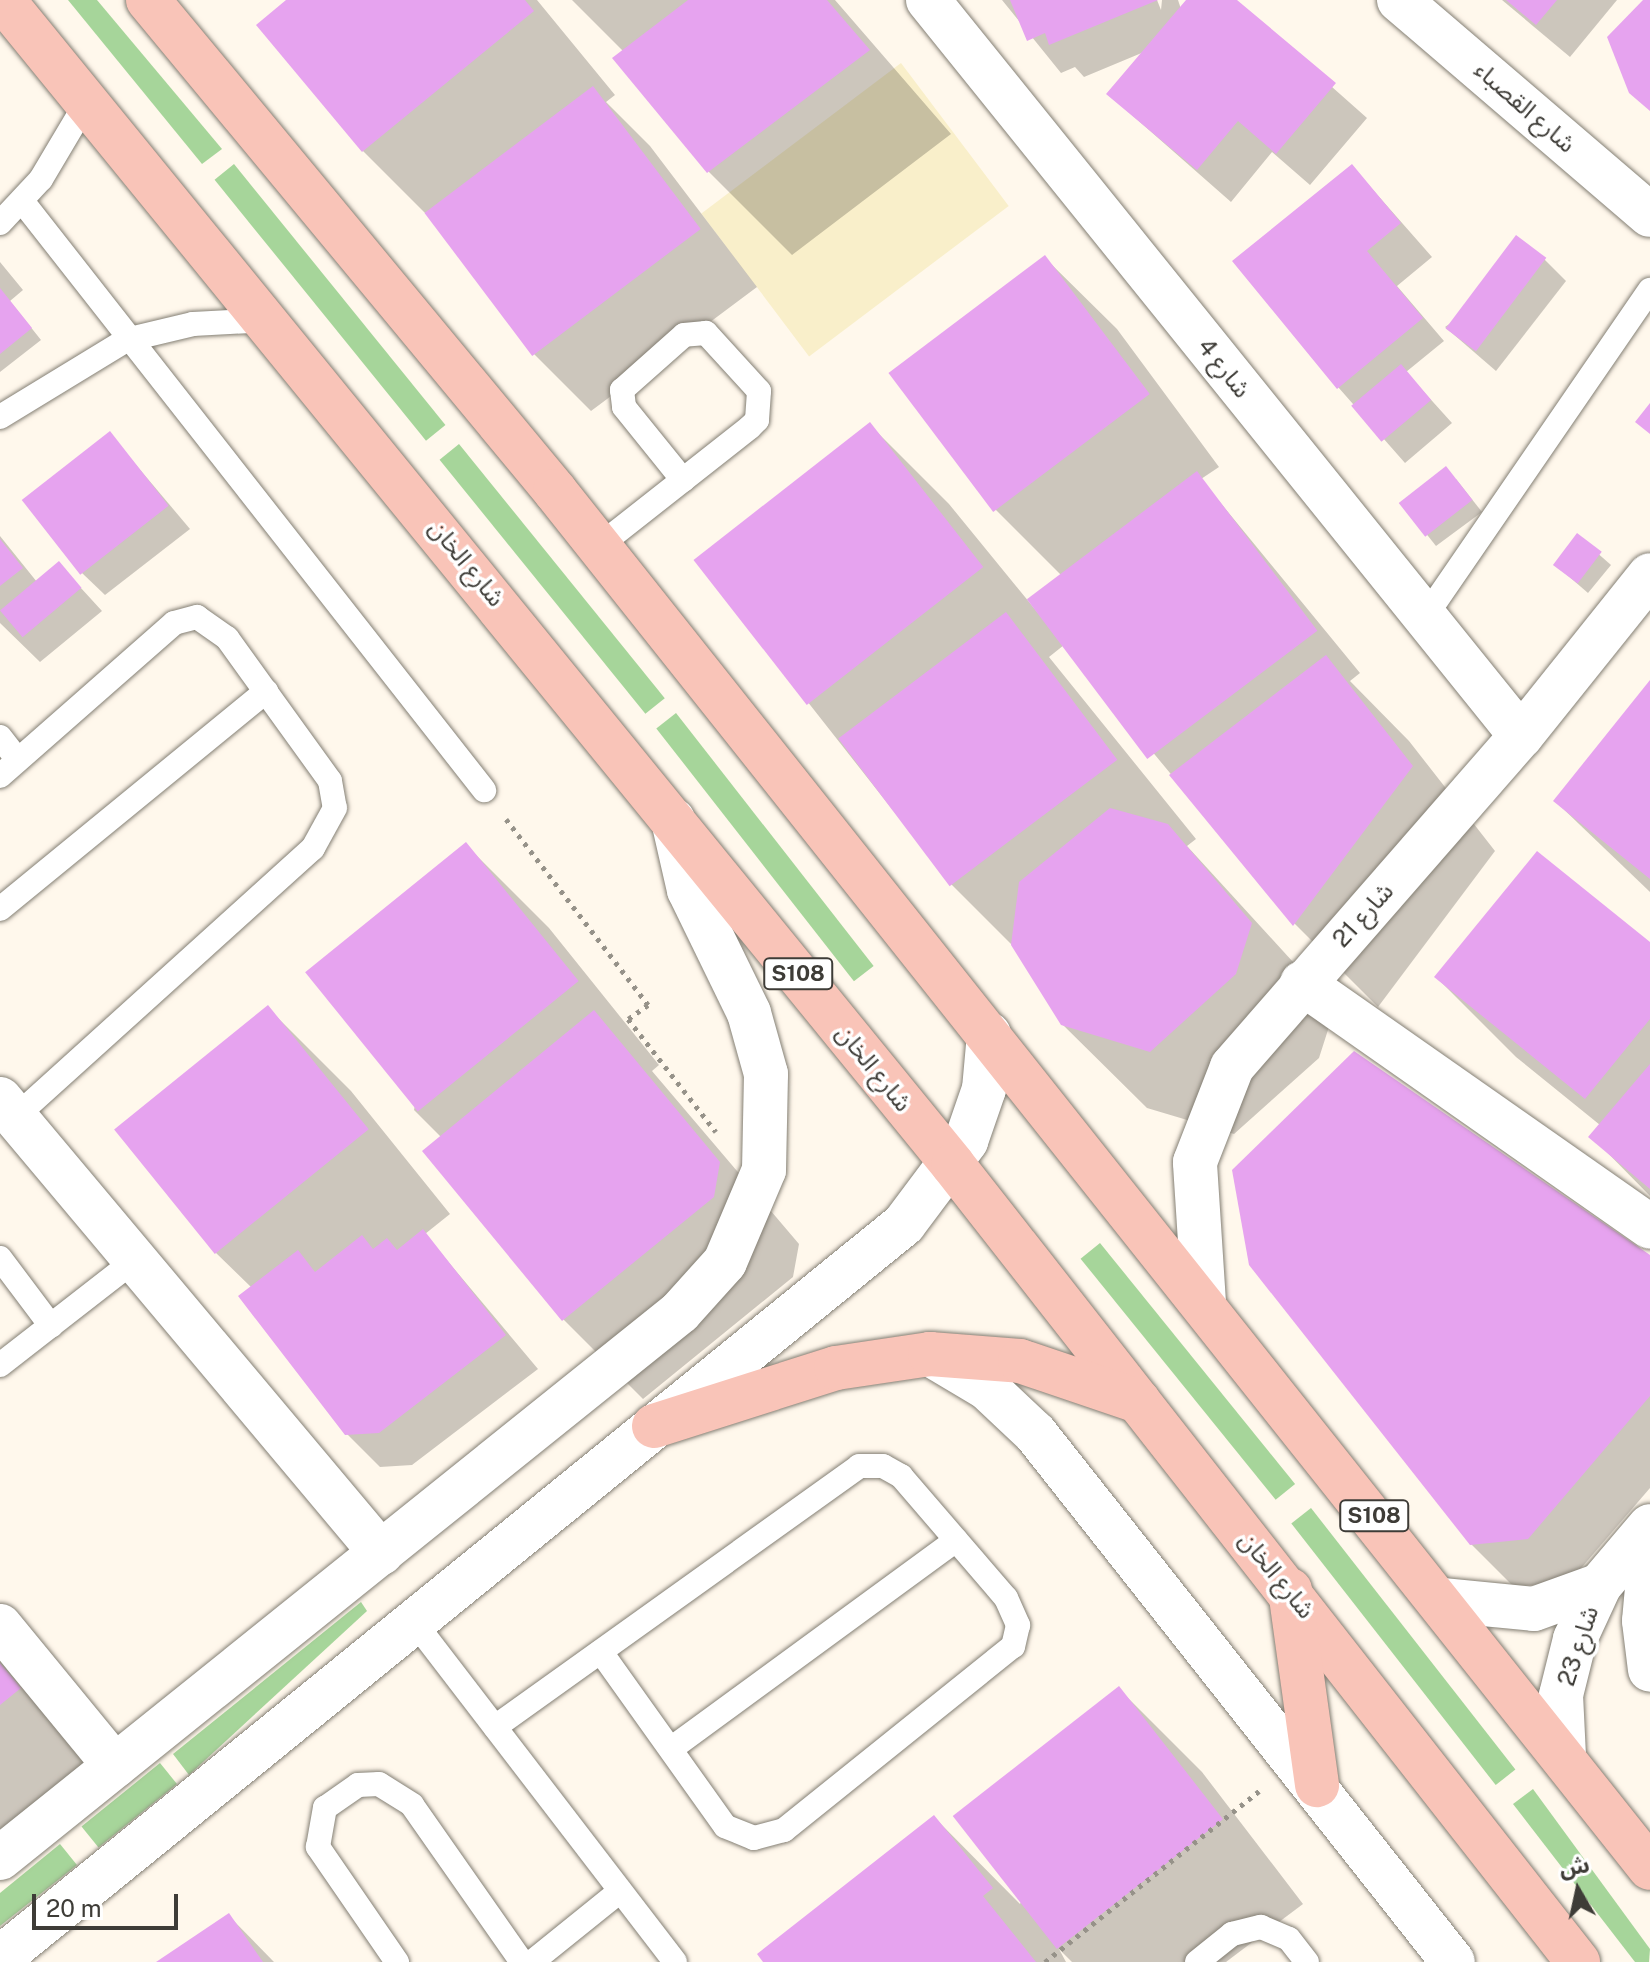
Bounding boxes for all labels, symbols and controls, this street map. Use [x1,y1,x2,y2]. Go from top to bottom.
street label: شارع القصباء [1469,55,1581,159]
street label: شارع 4 [1192,333,1256,403]
street label: شارع الخان [423,514,511,612]
street label: شارع 21 [1327,877,1399,953]
road number: S108 [762,956,834,992]
street label: شارع الخان [830,1019,918,1117]
road number: S108 [1338,1498,1410,1534]
street label: شارع الخان [1233,1526,1321,1624]
street label: شارع 23 [1552,1603,1604,1689]
north arrow [1538,1850,1618,1930]
text: ش [1557,1851,1591,1881]
scale bar [36,1878,182,1928]
text: 20 m [46,1894,102,1922]

